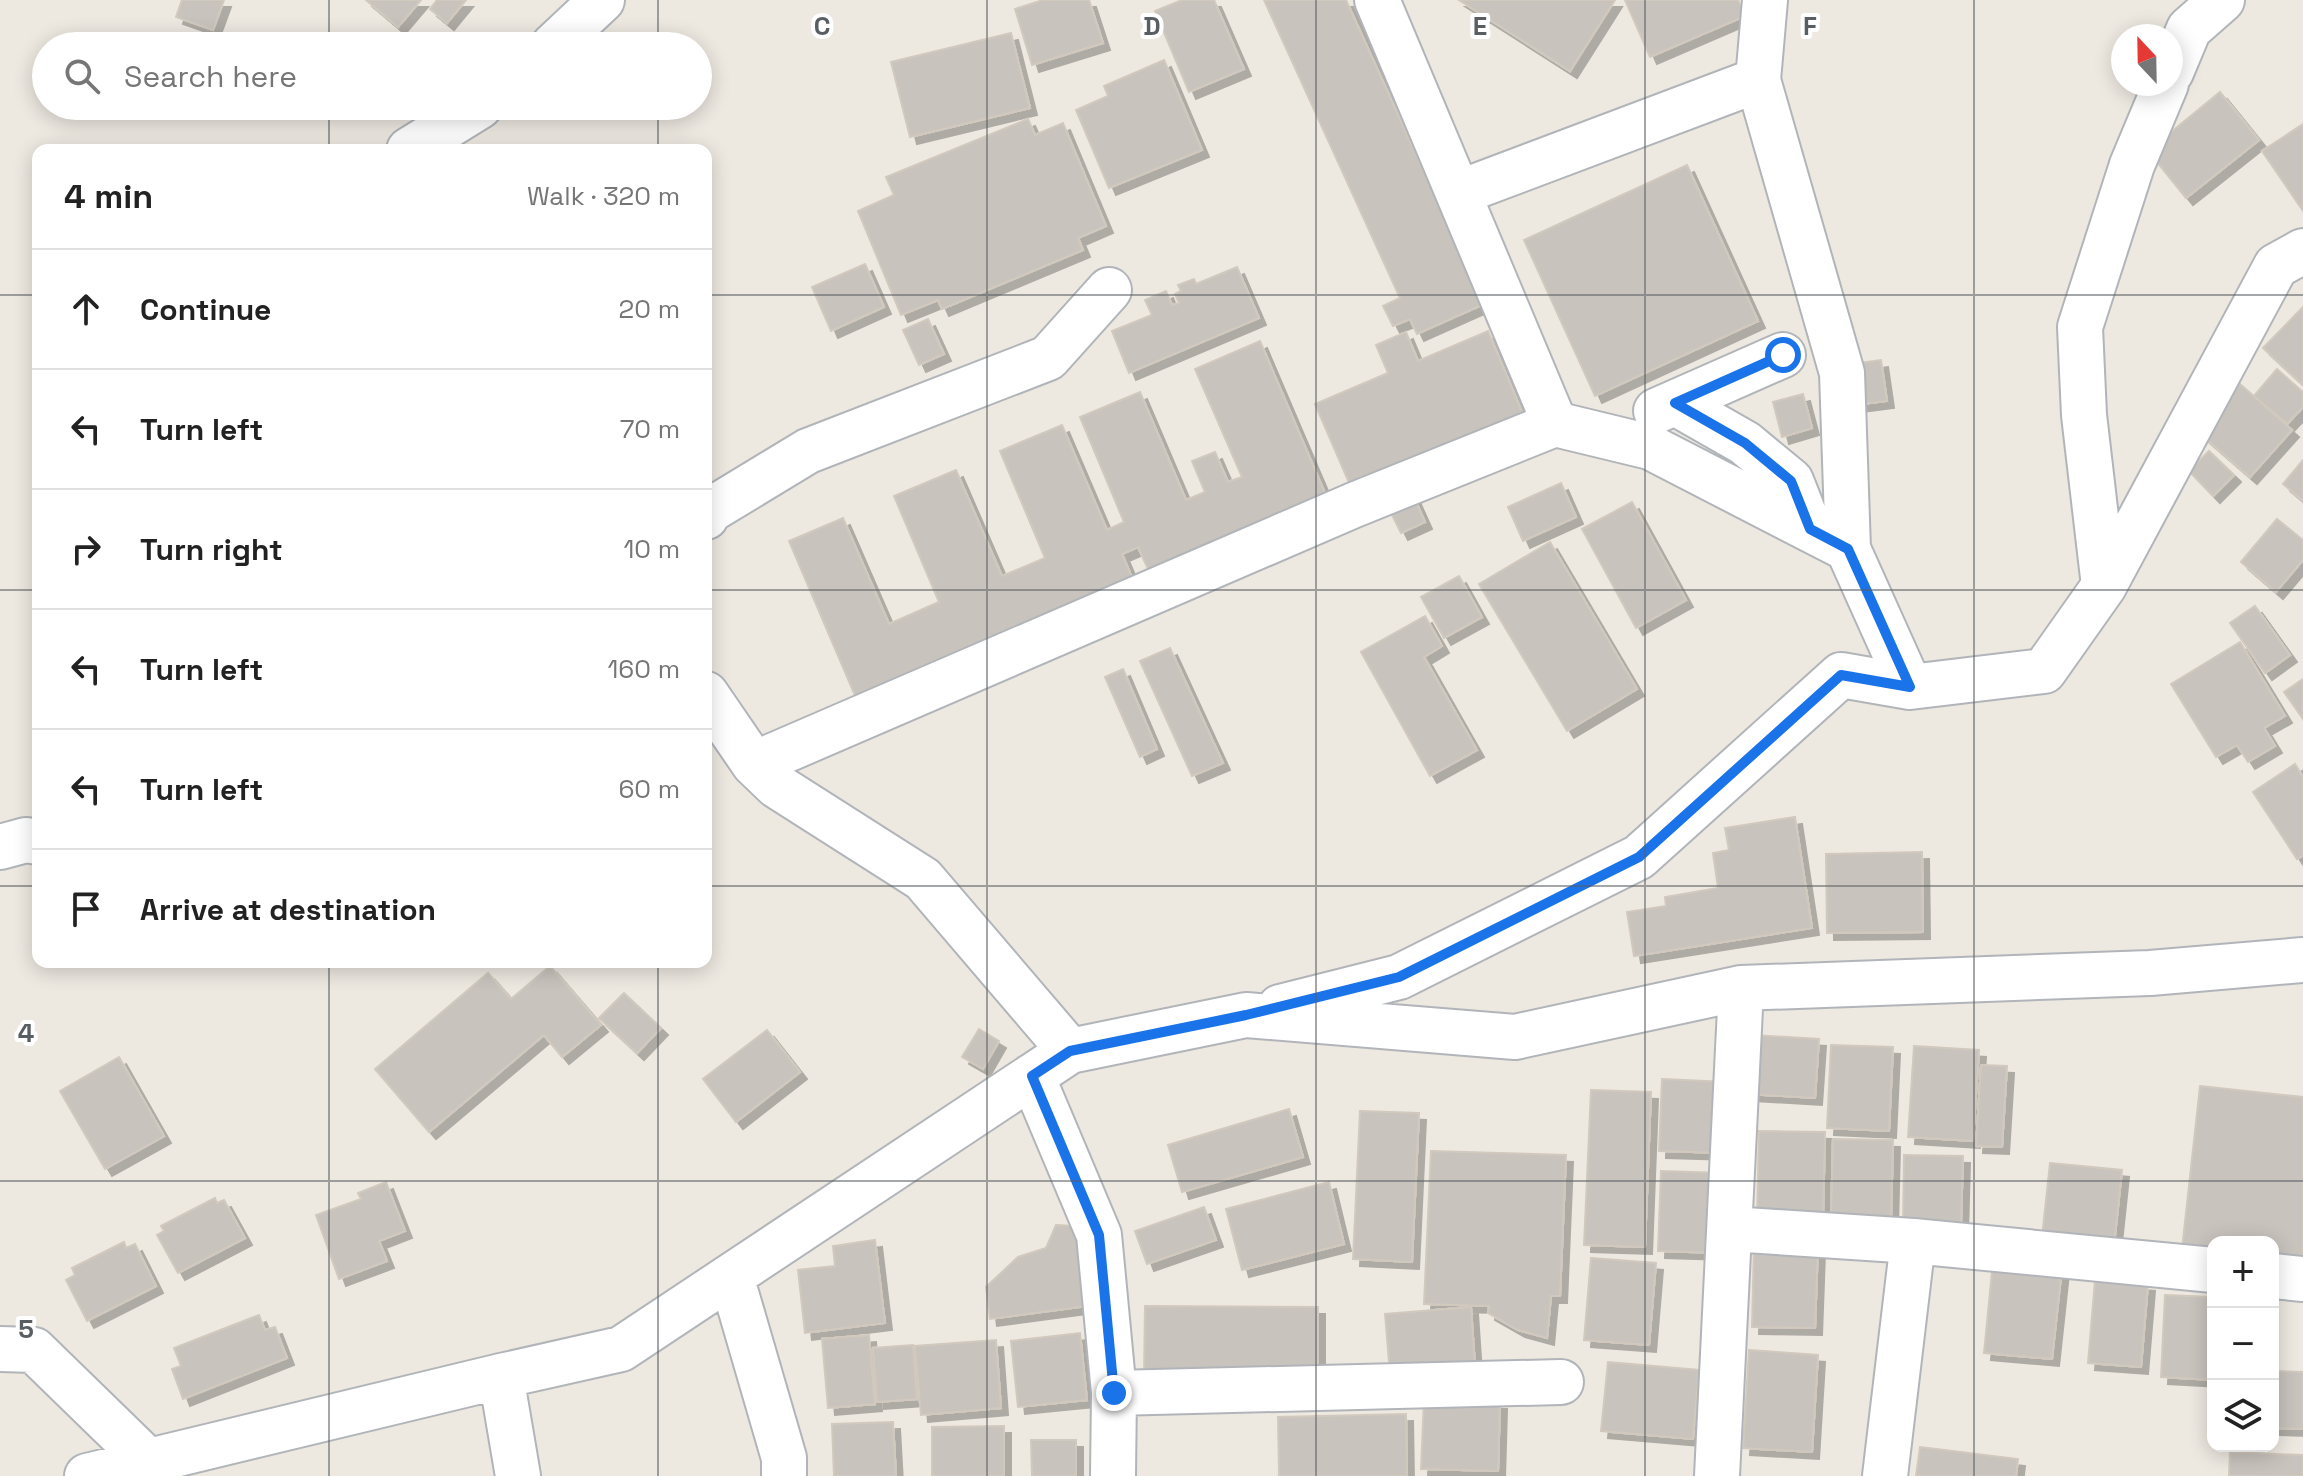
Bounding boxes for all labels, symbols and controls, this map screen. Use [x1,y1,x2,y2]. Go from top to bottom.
text: C [814,9,830,43]
text: D [1143,9,1161,43]
text: E [1473,9,1487,43]
text: F [1803,9,1817,43]
north arrow [2111,24,2183,96]
search box [32,32,712,120]
icon: search [60,54,104,98]
text: Search here [124,57,297,96]
text: 4 min [64,175,153,218]
text: Walk · 320 m [527,179,680,213]
icon: ahead [64,287,108,331]
text: Continue [140,290,271,329]
text: 20 m [619,292,680,326]
route start [1765,337,1801,373]
icon: left [64,407,108,451]
text: Turn left [140,410,263,449]
text: 70 m [620,412,680,446]
icon: right [64,527,108,571]
text: Turn right [140,530,283,569]
text: 10 m [623,532,680,566]
icon: left [64,647,108,691]
text: Turn left [140,650,263,689]
text: 160 m [608,652,680,686]
icon: left [64,767,108,811]
text: Turn left [140,770,263,809]
text: 60 m [618,772,680,806]
icon: arrive [64,887,108,931]
text: Arrive at destination [140,890,436,929]
text: 4 [18,1016,34,1050]
map controls [2207,1236,2279,1452]
button: + [2207,1236,2279,1308]
button: − [2207,1308,2279,1380]
text: 5 [18,1312,34,1346]
route end [1096,1375,1132,1411]
button: layers [2207,1380,2279,1452]

